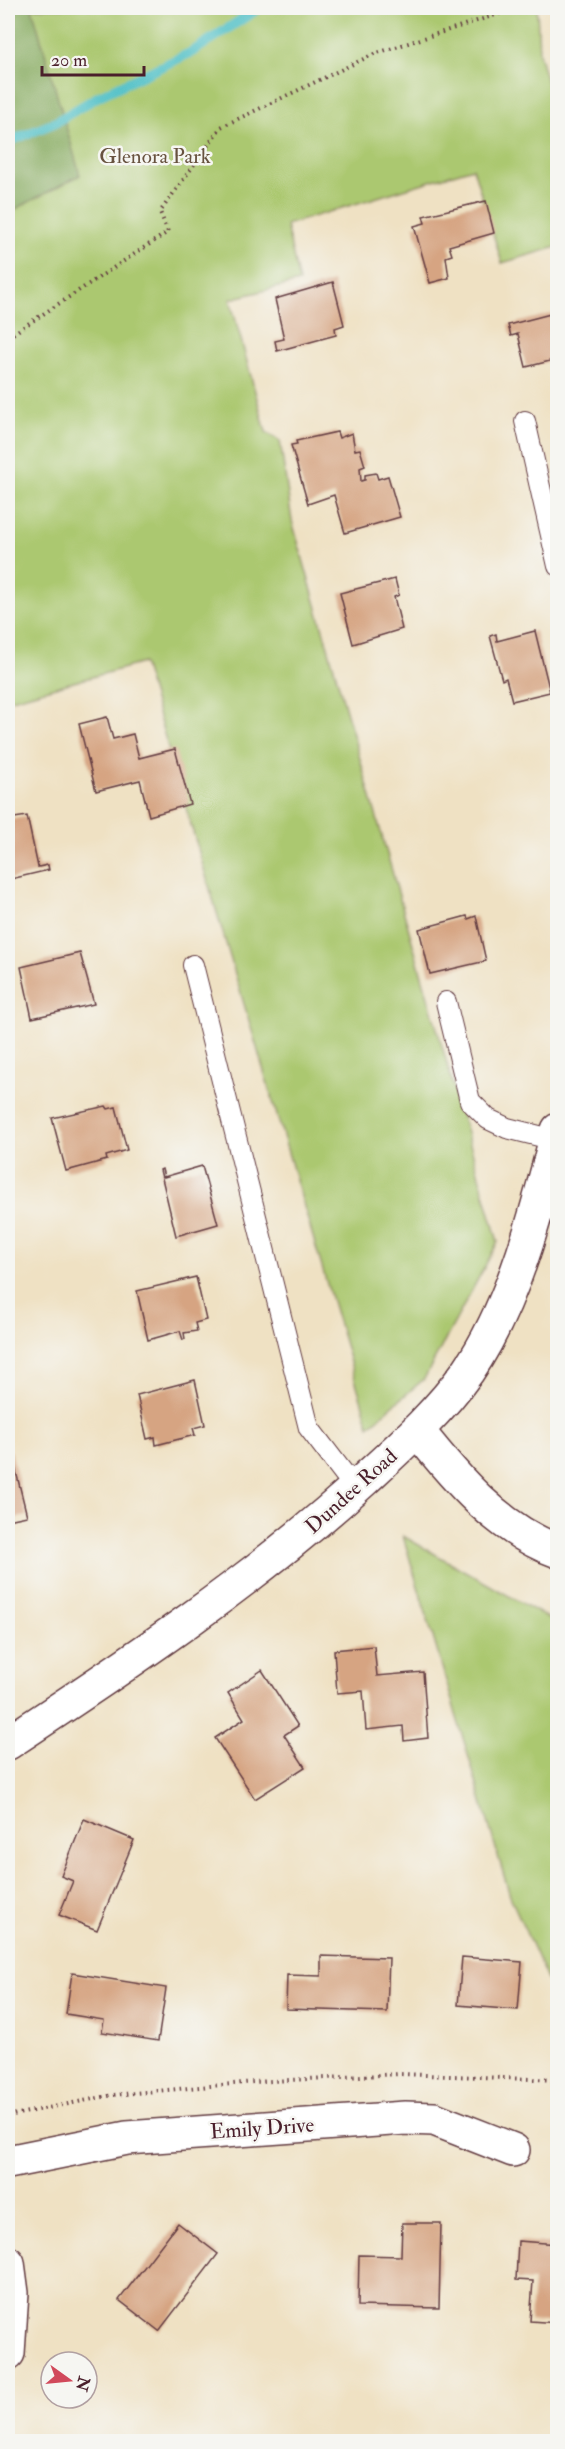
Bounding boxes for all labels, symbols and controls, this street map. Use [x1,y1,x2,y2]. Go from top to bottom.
scale bar [42,39,144,77]
text: 20 m [51,49,87,72]
park label: Glenora Park [99,143,211,170]
street label: Dundee Road [300,1442,404,1540]
street label: Emily Drive [209,2111,315,2146]
north arrow [39,2350,99,2410]
text: N [71,2373,94,2394]

